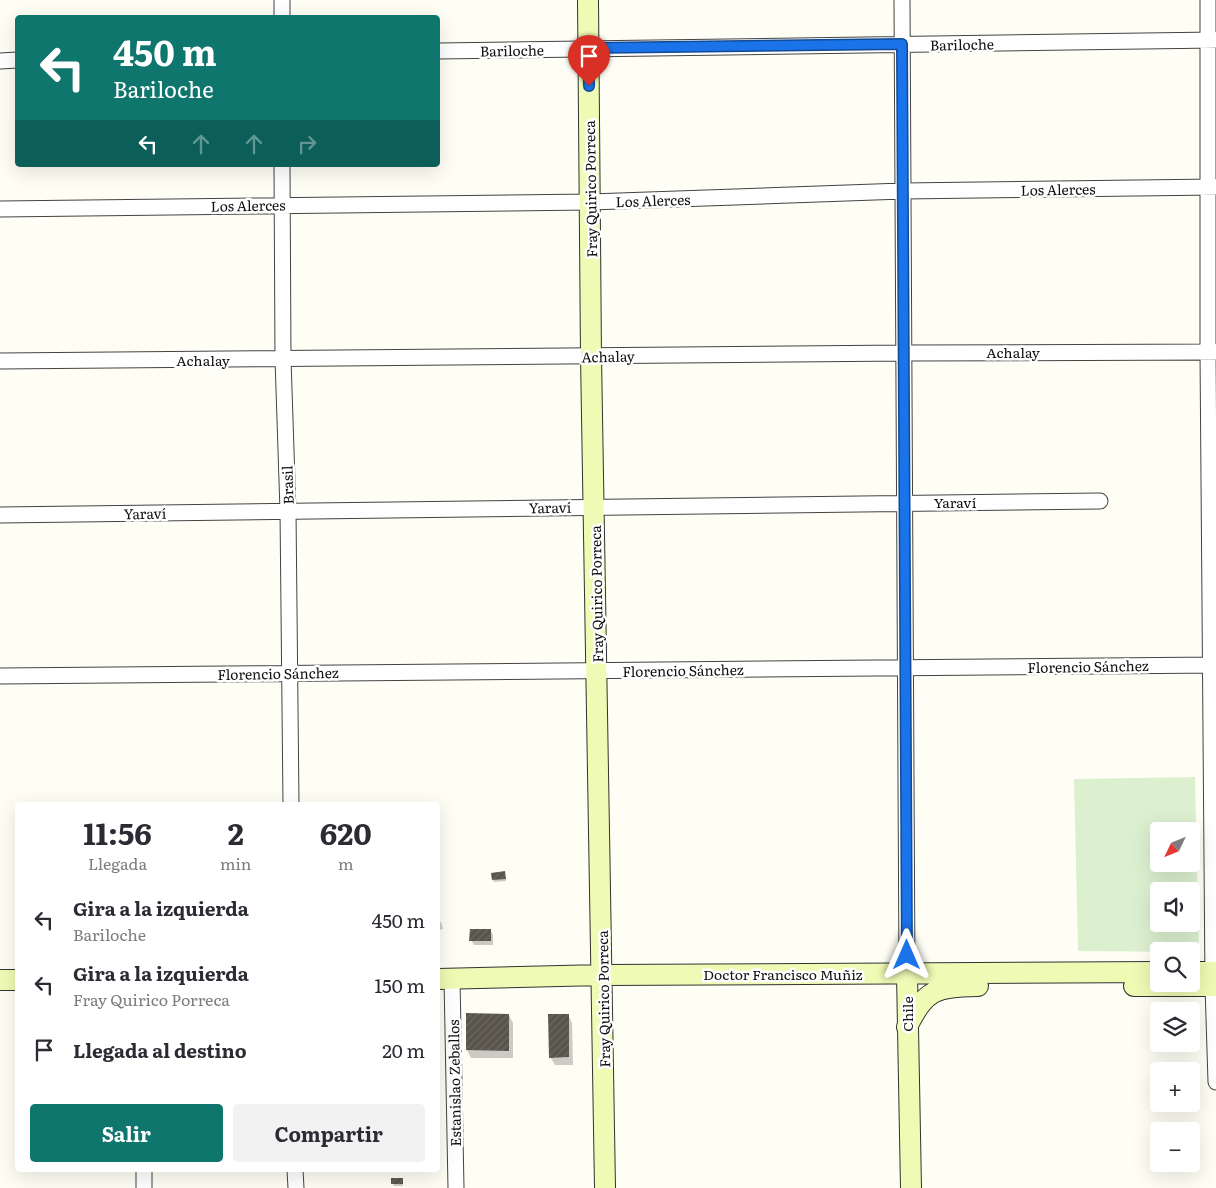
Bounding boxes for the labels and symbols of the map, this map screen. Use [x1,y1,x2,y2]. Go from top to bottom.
street label: Bariloche [930,33,994,55]
pin [568,35,610,86]
street label: Bariloche [480,39,544,61]
street label: Fray Quirico Porreca [579,120,601,258]
street label: Los Alerces [1020,178,1096,200]
street label: Los Alerces [615,189,691,211]
street label: Los Alerces [210,194,286,216]
street label: Achalay [986,342,1041,362]
street label: Achalay [581,346,636,366]
street label: Achalay [176,350,231,370]
street label: Brasil [276,465,298,505]
street label: Yaraví [934,492,977,512]
street label: Yaraví [529,497,572,517]
street label: Yaraví [124,503,167,523]
street label: Fray Quirico Porreca [585,525,607,663]
street label: Florencio Sánchez [1027,655,1149,677]
street label: Florencio Sánchez [622,659,744,681]
street label: Florencio Sánchez [217,662,339,684]
north arrow [1150,822,1200,872]
position arrow [880,928,932,980]
street label: Fray Quirico Porreca [592,930,614,1068]
street label: Doctor Francisco Muñiz [703,964,863,984]
street label: Chile [897,996,917,1032]
street label: Estanislao Zeballos [443,1019,465,1147]

